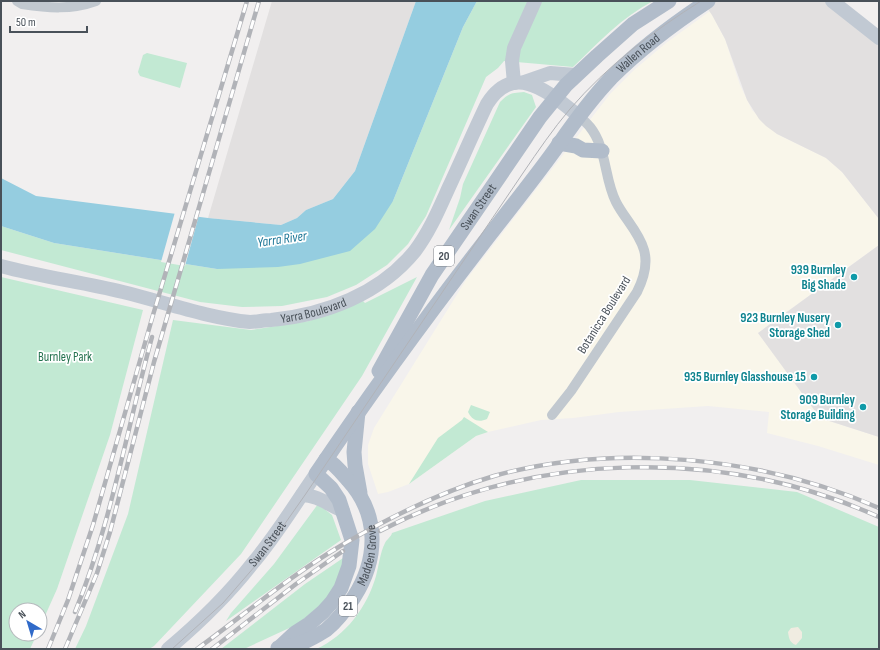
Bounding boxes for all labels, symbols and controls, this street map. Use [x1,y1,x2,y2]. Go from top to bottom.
scale bar [10,8,87,34]
text: 50 m [16,15,36,30]
street label: Wallen Road [613,30,663,77]
street label: Swan Street [457,181,500,233]
water label: Yarra River [256,227,309,251]
road number: 20 [434,246,454,266]
place label: 939 Burnley Big Shade [791,262,847,293]
marker: 939 Burnley Big Shade [849,272,859,282]
street label: Botanicca Boulevard [574,273,634,357]
street label: Yarra Boulevard [280,294,349,327]
place label: 923 Burnley Nusery Storage Shed [740,310,831,341]
marker: 923 Burnley Nusery Storage Shed [833,320,843,330]
park label: Burnley Park [38,349,92,365]
place label: 935 Burnley Glasshouse 15 [684,369,806,385]
marker: 935 Burnley Glasshouse 15 [809,372,819,382]
place label: 909 Burnley Storage Building [780,392,856,423]
marker: 909 Burnley Storage Building [858,402,868,412]
street label: Swan Street [245,518,290,570]
street label: Madden Grove [354,524,380,588]
road number: 21 [339,596,357,616]
north arrow [8,602,48,642]
text: N [16,608,29,621]

